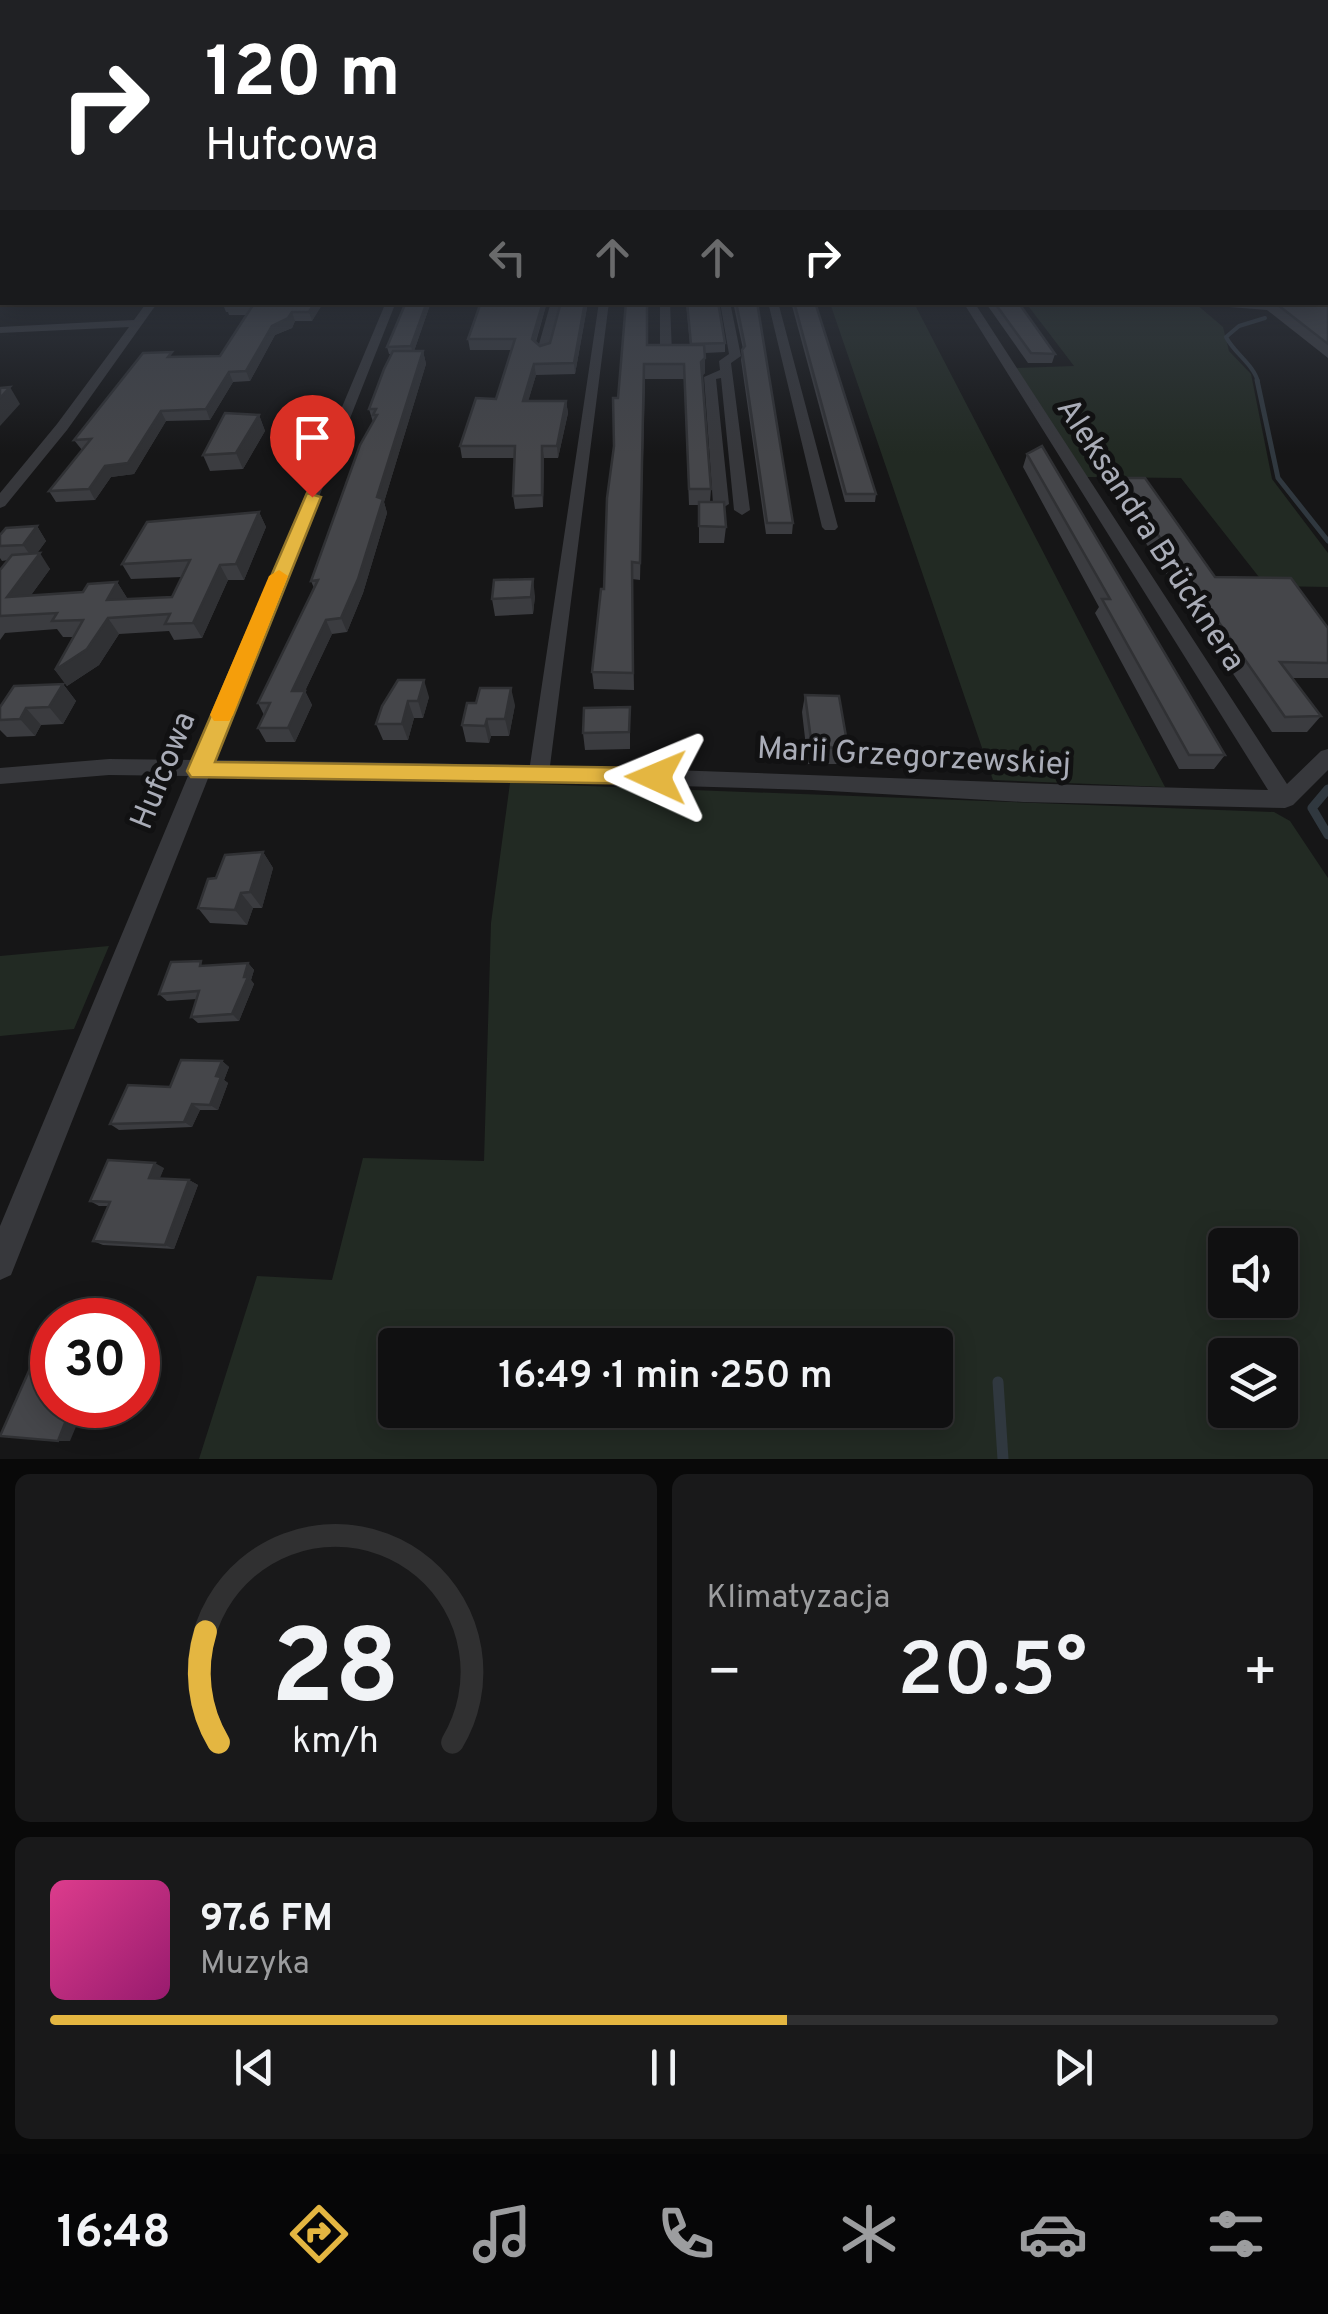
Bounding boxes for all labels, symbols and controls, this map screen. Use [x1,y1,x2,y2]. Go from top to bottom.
text: 120 m [205,32,401,121]
icon: right [40,40,170,170]
text: Hufcowa [205,119,379,176]
icon: left [480,230,535,285]
icon: ahead [585,230,640,285]
icon: ahead [690,230,745,285]
icon: right [795,230,850,285]
street label: Aleksandra Brücknera [1046,392,1253,680]
pin [270,395,355,498]
icon: arrive [285,410,340,465]
street label: Hufcowa [123,706,206,836]
position arrow [604,725,708,829]
street label: Marii Grzegorzewskiej [756,730,1072,786]
map controls [1208,1228,1298,1428]
button: sound [1208,1228,1298,1318]
speed limit sign: 30 [30,1298,160,1428]
button: layers [1208,1338,1298,1428]
text: 16:49 · 1 min · 250 m [498,1353,833,1402]
text: Klimatyzacja [707,1579,890,1619]
text: 28 [271,1608,400,1740]
text: 20.5° [897,1627,1087,1722]
text: − [707,1640,742,1710]
text: + [1243,1640,1278,1710]
text: km/h [292,1720,379,1766]
text: 97.6 FM [200,1896,333,1945]
text: Muzyka [200,1945,310,1985]
icon: previous [227,2040,282,2095]
icon: pause [636,2040,691,2095]
icon: next [1046,2040,1101,2095]
icon: directions [284,2199,354,2269]
icon: music [467,2199,537,2269]
icon: phone [651,2199,721,2269]
icon: climate [834,2199,904,2269]
icon: car [1018,2199,1088,2269]
icon: filters [1201,2199,1271,2269]
text: 16:48 [57,2206,171,2263]

